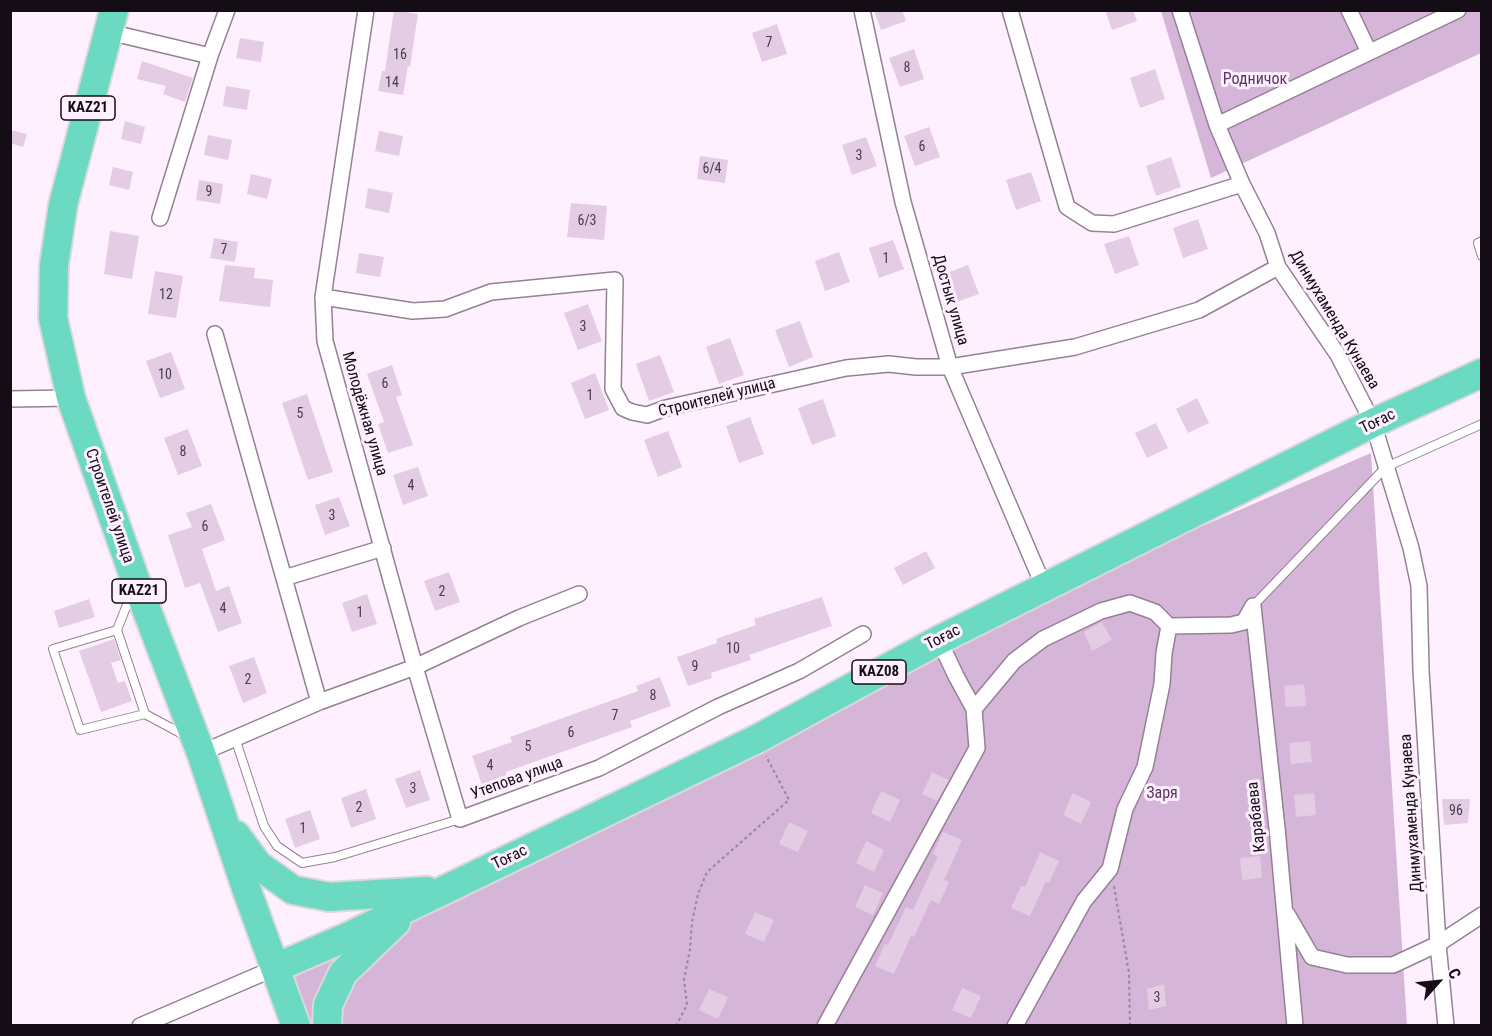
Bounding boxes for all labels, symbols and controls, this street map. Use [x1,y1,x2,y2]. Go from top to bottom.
house number: 7 [766,35,772,51]
house number: 16 [393,47,407,63]
house number: 8 [904,60,910,76]
park label: Родничок [1223,70,1287,90]
house number: 14 [385,75,399,91]
road number: KAZ21 [61,96,115,120]
house number: 6 [919,139,925,155]
house number: 3 [856,148,862,164]
house number: 6/4 [702,161,722,177]
house number: 9 [206,184,212,200]
house number: 6/3 [577,213,597,229]
house number: 7 [221,242,227,258]
street label: Динмухаменда Кунаева [1285,247,1383,393]
house number: 1 [883,251,889,267]
street label: Достык улица [928,252,972,348]
house number: 12 [159,287,173,303]
house number: 3 [580,319,586,335]
street label: Молодёжная улица [337,350,391,478]
house number: 10 [158,367,172,383]
street label: Строителей улица [657,374,777,422]
house number: 6 [382,376,388,392]
house number: 1 [587,388,593,404]
street label: Тоғас [1357,405,1399,439]
house number: 5 [297,406,303,422]
house number: 8 [180,444,186,460]
street label: Строителей улица [80,446,138,566]
house number: 4 [408,478,414,494]
house number: 3 [329,508,335,524]
house number: 6 [202,519,208,535]
road number: KAZ21 [112,579,166,603]
house number: 2 [439,584,445,600]
house number: 4 [220,601,226,617]
house number: 1 [357,605,363,621]
street label: Тоғас [922,621,964,655]
house number: 10 [726,641,740,657]
house number: 9 [692,659,698,675]
road number: KAZ08 [852,660,906,684]
house number: 2 [245,672,251,688]
house number: 8 [650,688,656,704]
house number: 7 [612,708,618,724]
house number: 6 [568,725,574,741]
street label: Динмухаменда Кунаева [1397,733,1427,893]
house number: 5 [525,739,531,755]
street label: Утепова улица [468,753,566,805]
house number: 4 [487,758,493,774]
house number: 3 [410,781,416,797]
street label: Карабаева [1244,781,1270,853]
park label: Заря [1146,784,1178,804]
house number: 2 [356,800,362,816]
house number: 96 [1449,803,1463,819]
house number: 1 [300,821,306,837]
street label: Тоғас [489,841,531,875]
north arrow [1408,952,1468,1012]
text: С [1444,965,1465,982]
house number: 3 [1154,990,1160,1006]

